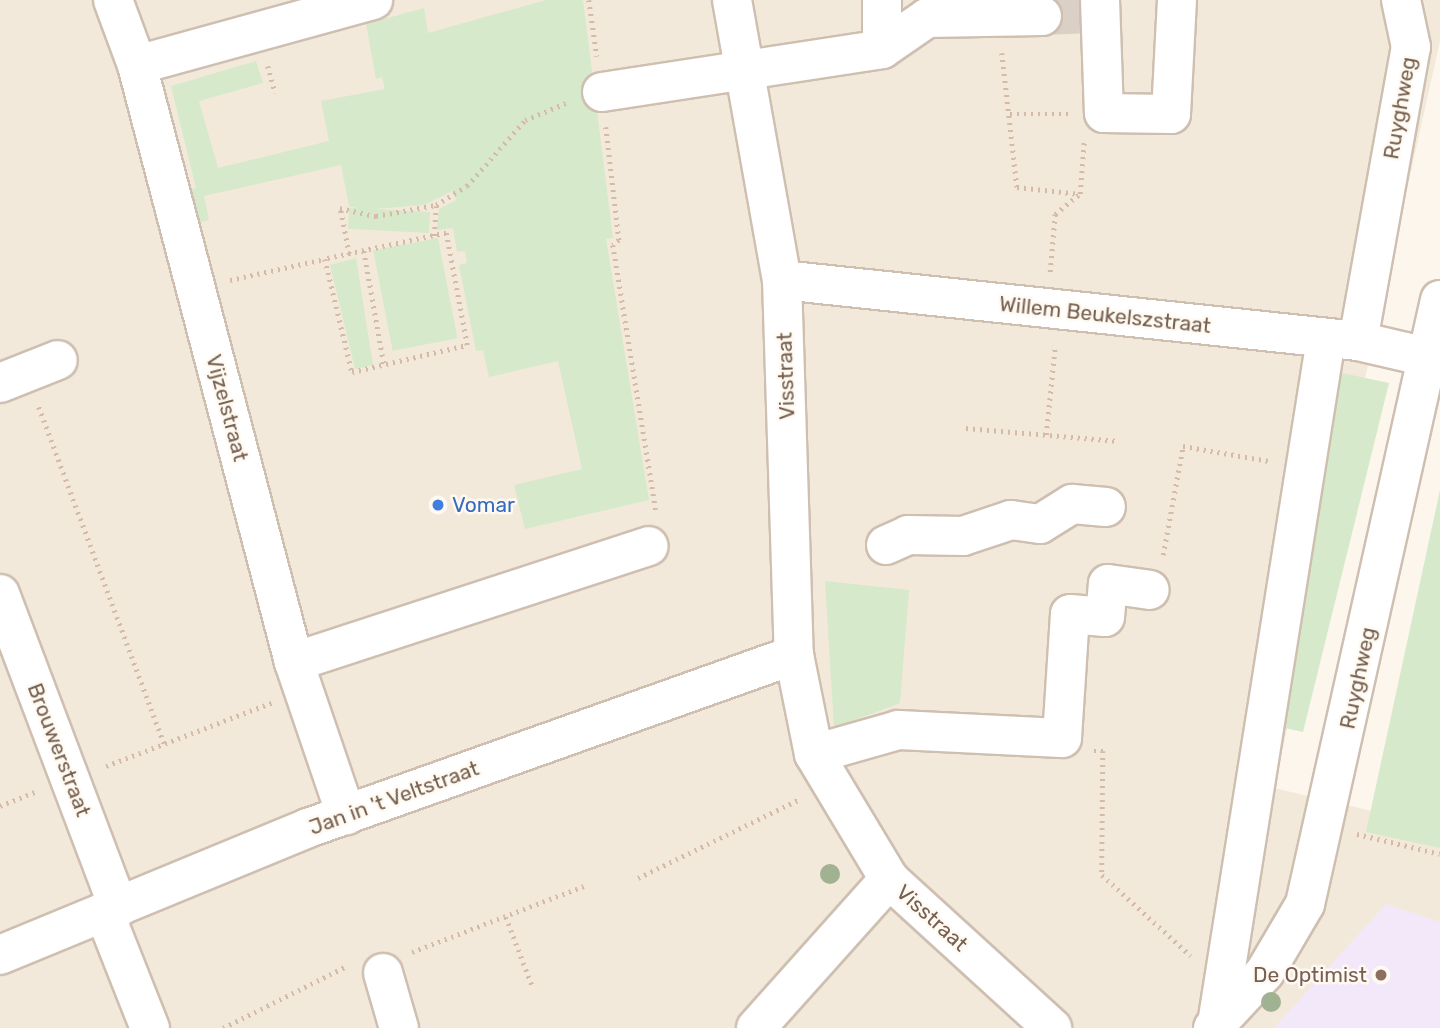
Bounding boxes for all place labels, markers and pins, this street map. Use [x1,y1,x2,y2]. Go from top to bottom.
place label: Vomar [452,492,515,518]
marker: Vomar [430,497,446,513]
place label: De Optimist [1253,962,1367,988]
marker: De Optimist [1373,967,1389,983]

